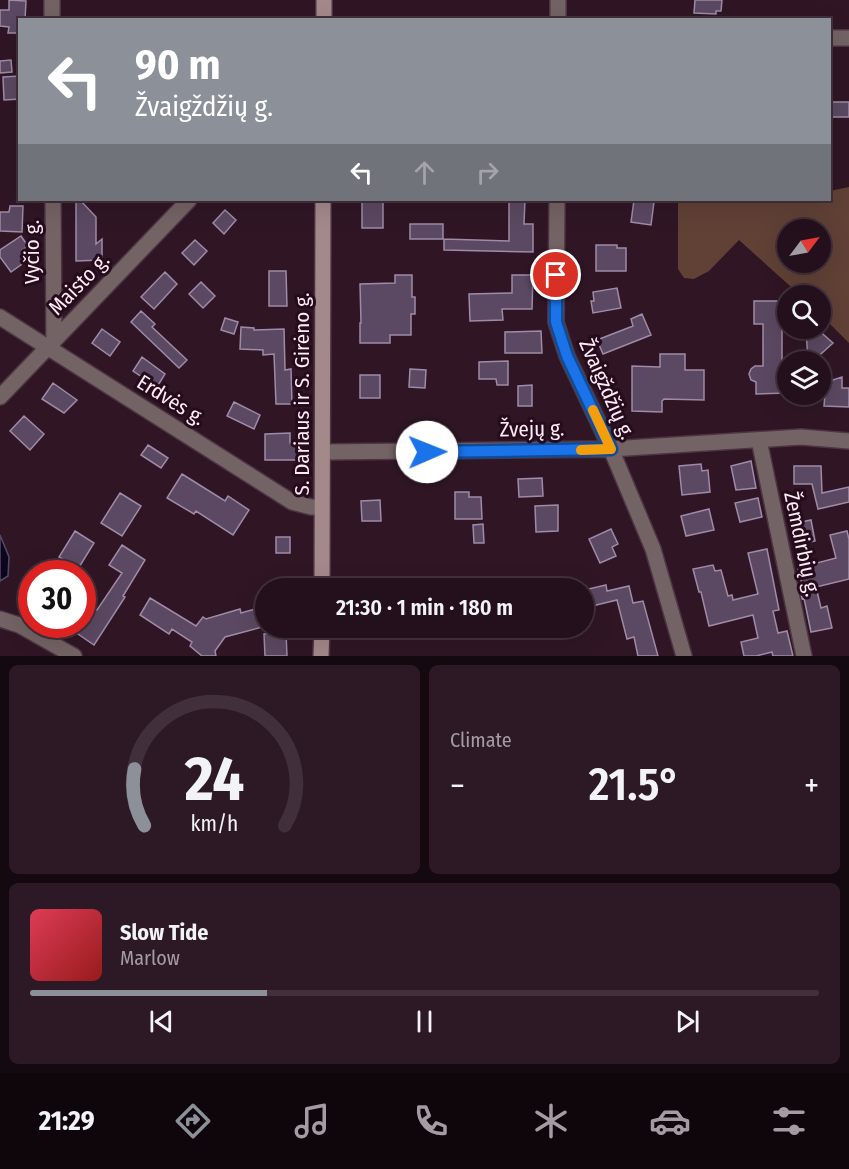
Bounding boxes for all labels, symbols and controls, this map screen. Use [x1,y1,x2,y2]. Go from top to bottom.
text: 90 m [135,40,220,90]
icon: left [36,42,114,120]
text: Žvaigždžių g. [135,91,273,123]
icon: left [345,156,378,189]
icon: ahead [408,156,441,189]
icon: right [471,156,504,189]
north arrow [777,219,831,273]
map controls [777,219,831,405]
street label: Vyčio g. [19,220,45,284]
street label: Maisto g. [43,248,115,320]
pin [530,249,581,300]
icon: arrive [539,258,572,291]
button: search [777,285,831,339]
street label: S. Dariaus ir S. Girėno g. [289,292,315,496]
street label: Žvaigždžių g. [573,335,641,443]
button: layers [777,351,831,405]
street label: Erdvės g. [132,369,210,431]
street label: Žvejų g. [499,415,565,443]
position arrow [395,420,459,484]
street label: Žemdirbių g. [778,489,826,599]
speed limit sign: 30 [18,560,96,638]
text: 21:30 · 1 min · 180 m [336,594,513,621]
text: Climate [450,728,512,752]
text: 24 [184,742,244,817]
text: 21.5° [589,758,680,812]
text: − [450,766,465,806]
text: + [804,766,819,806]
text: km/h [191,812,238,838]
text: Slow Tide [120,919,208,946]
text: Marlow [120,946,180,970]
icon: previous [145,1005,178,1038]
icon: pause [408,1005,441,1038]
icon: next [671,1005,704,1038]
icon: directions [172,1100,214,1142]
icon: music [291,1100,333,1142]
icon: phone [410,1100,452,1142]
icon: climate [530,1100,572,1142]
icon: car [649,1100,691,1142]
icon: filters [768,1100,810,1142]
text: 21:29 [39,1105,95,1137]

